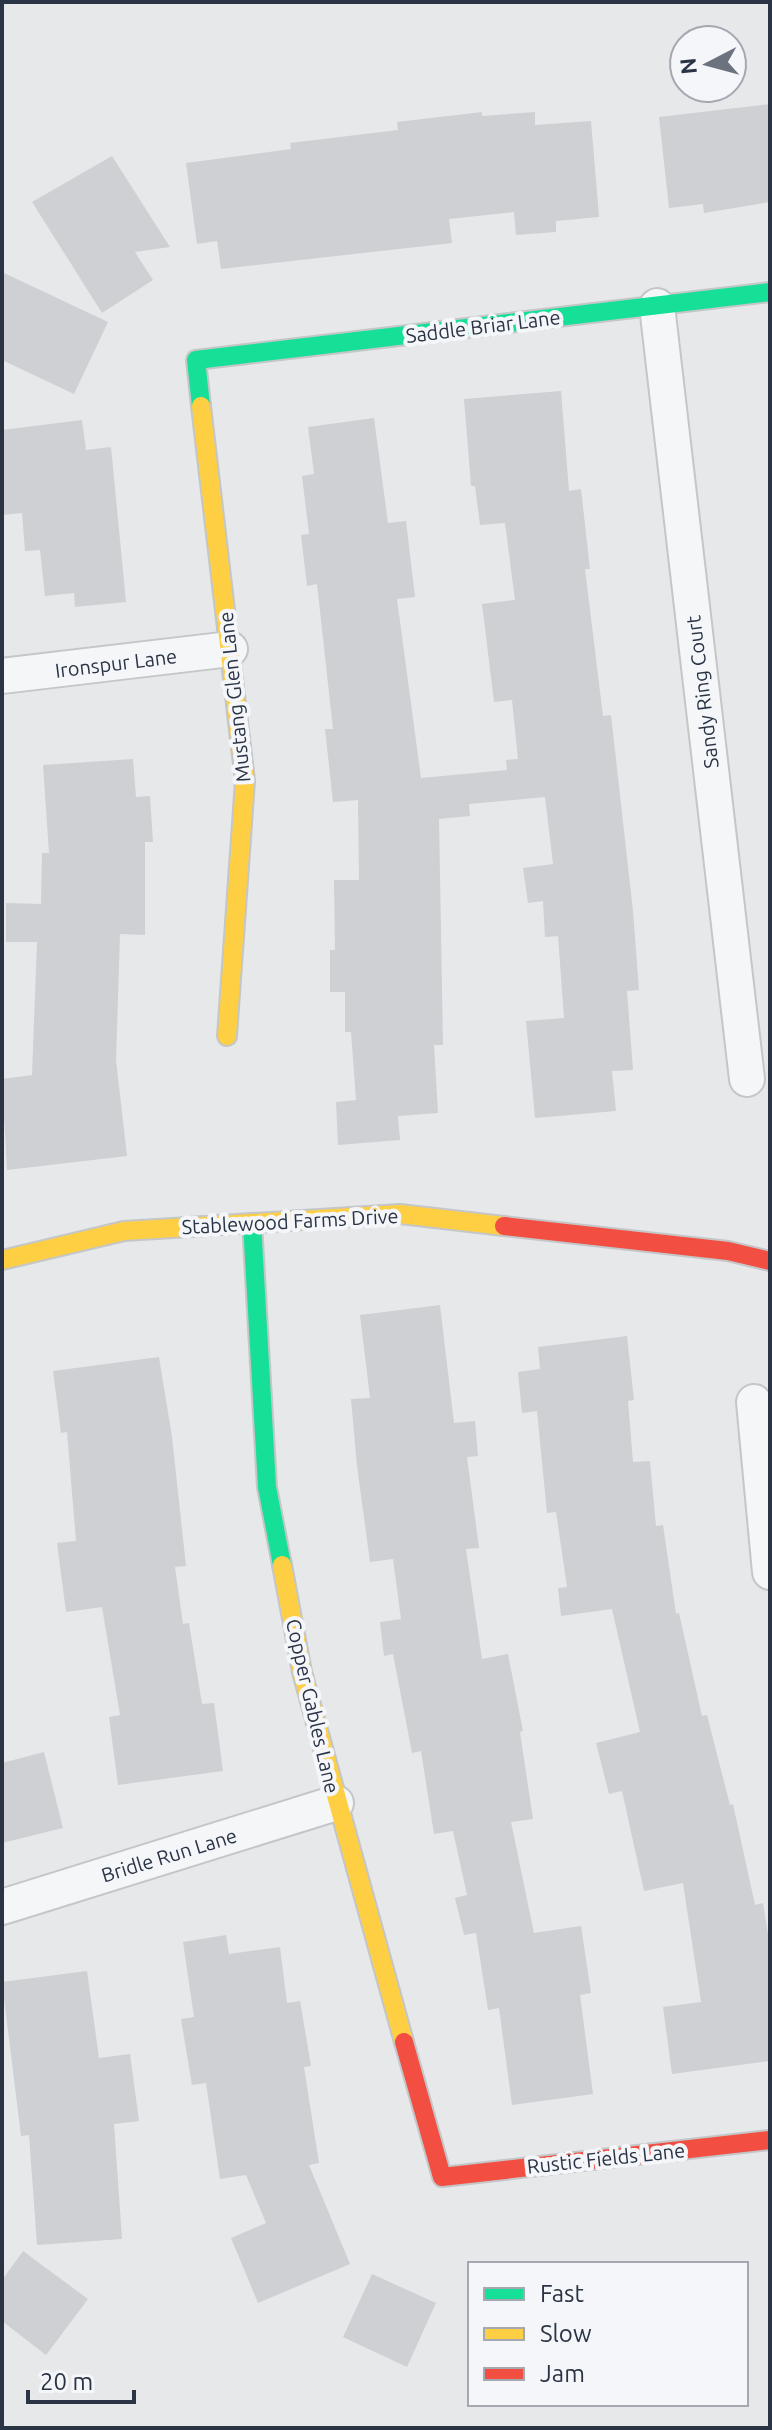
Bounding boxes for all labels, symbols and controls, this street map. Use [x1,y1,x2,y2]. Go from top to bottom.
north arrow [668,24,748,104]
text: N [674,57,701,76]
street label: Saddle Briar Lane [404,305,562,347]
street label: Mustang Glen Lane [214,610,254,784]
street label: Sandy Ring Court [681,614,723,770]
street label: Ironspur Lane [54,644,178,682]
street label: Stablewood Farms Drive [181,1204,399,1238]
street label: Copper Gables Lane [282,1617,344,1795]
street label: Bridle Run Lane [98,1823,240,1887]
street label: Rustic Fields Lane [526,2138,686,2178]
legend [468,2262,748,2406]
text: Fast [540,2280,584,2307]
text: Slow [540,2320,592,2347]
scale bar [28,2354,134,2404]
text: Jam [540,2360,585,2387]
text: 20 m [40,2368,93,2395]

